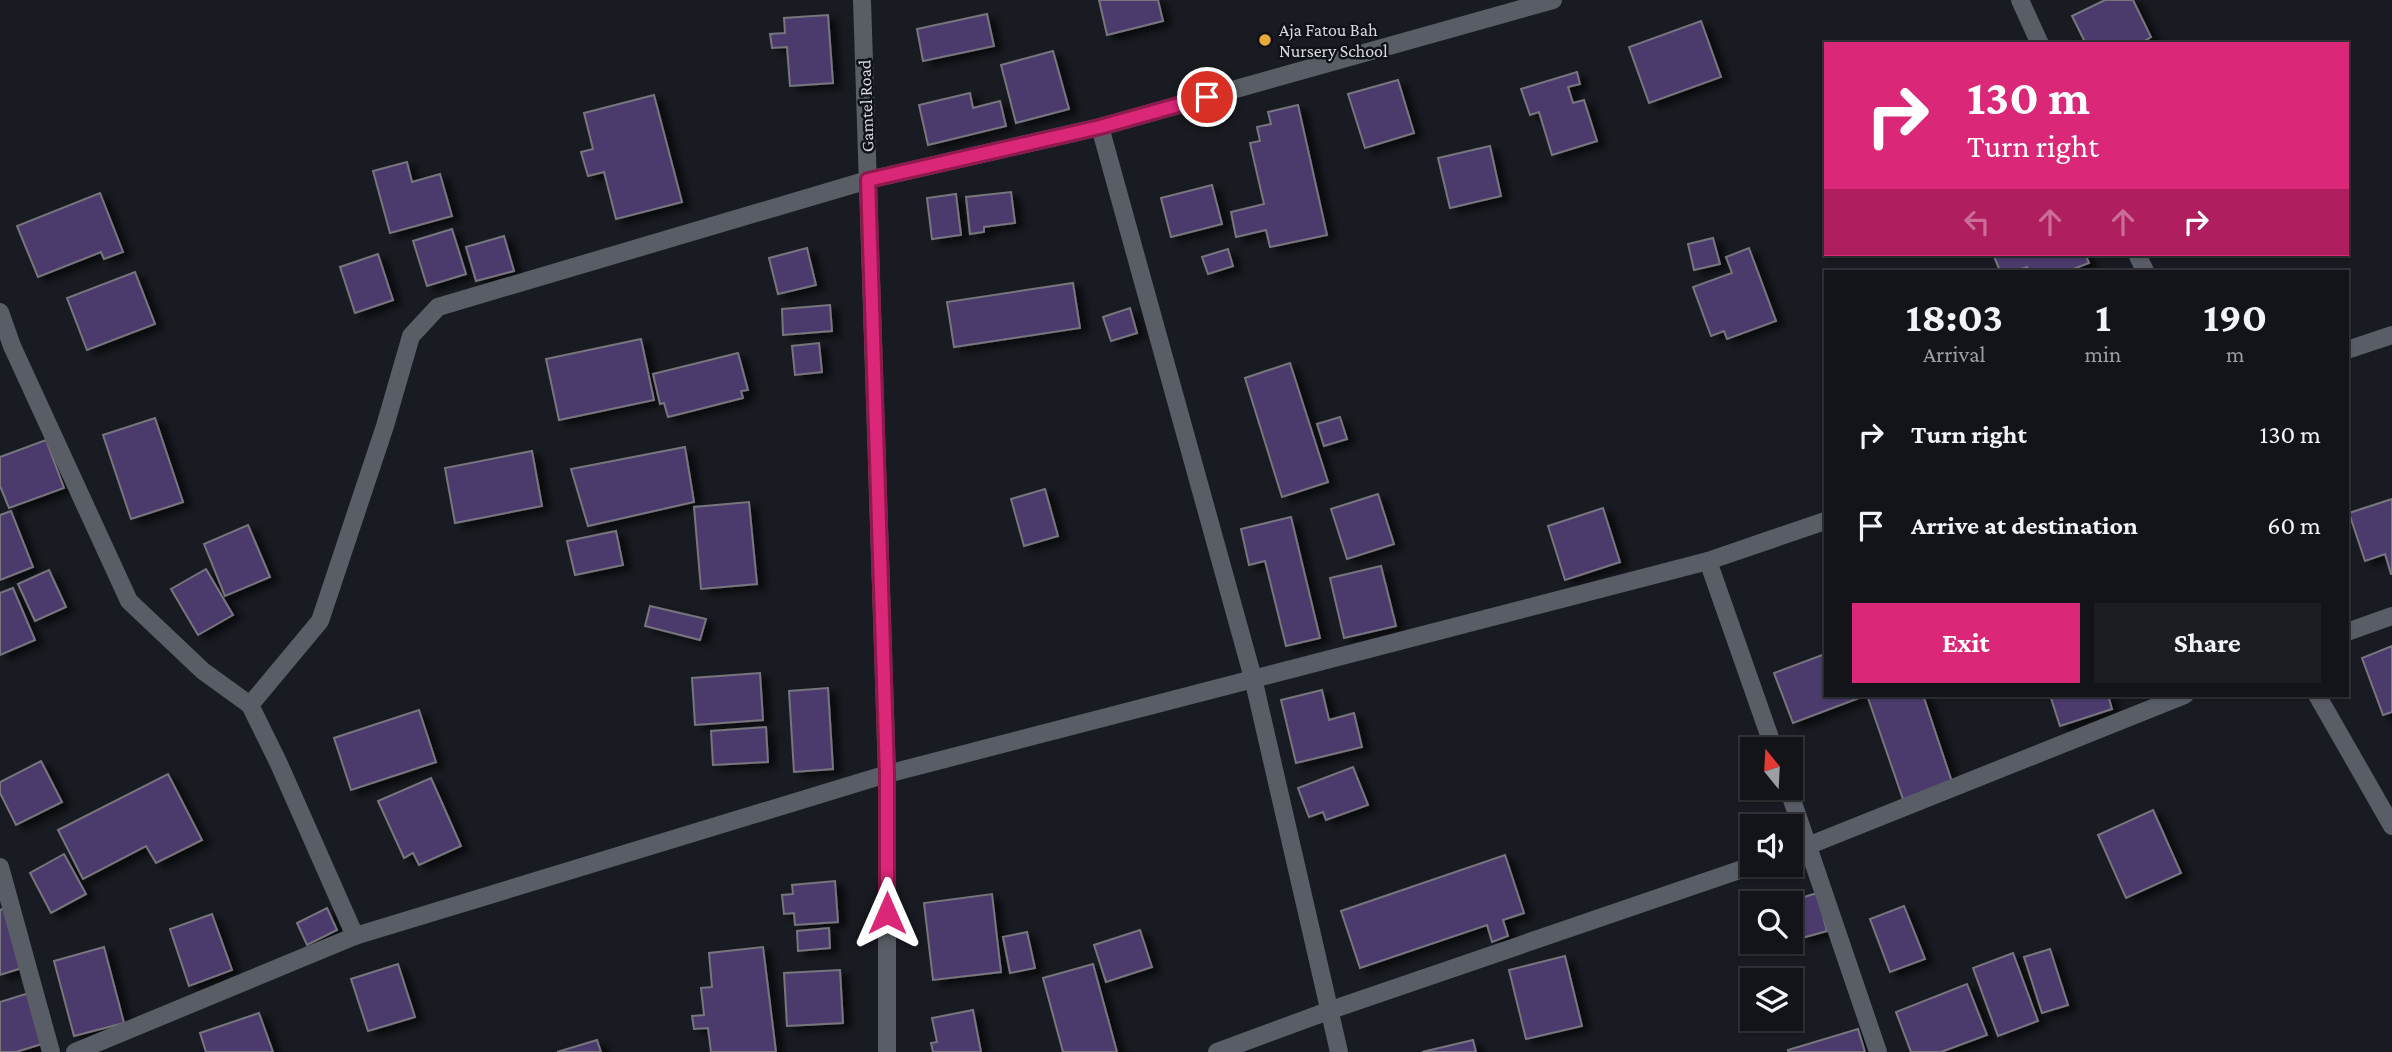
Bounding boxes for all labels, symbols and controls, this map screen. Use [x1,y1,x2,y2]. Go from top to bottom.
place label: Aja Fatou Bah Nursery School [1279,20,1388,61]
marker: Aja Fatou Bah Nursery School [1257,32,1273,48]
street label: Gamtel Road [854,59,878,153]
pin [1177,67,1237,127]
icon: right [1852,70,1943,161]
text: 130 m [1967,70,2090,125]
icon: arrive [1188,78,1226,116]
text: Turn right [1967,128,2099,164]
icon: left [1958,203,1996,241]
icon: ahead [2031,203,2069,241]
icon: ahead [2104,203,2142,241]
icon: right [2177,203,2215,241]
text: 18:03 [1906,293,2003,340]
text: 1 [2095,293,2111,340]
text: 190 [2203,293,2267,340]
text: Arrival [1923,341,1986,367]
text: min [2085,341,2121,367]
text: m [2226,341,2244,367]
icon: right [1852,416,1890,454]
text: Turn right [1911,420,2027,449]
text: 130 m [2260,420,2321,449]
icon: arrive [1852,507,1890,545]
text: Arrive at destination [1911,511,2138,540]
text: 60 m [2267,511,2321,540]
button: Exit [1852,603,2080,683]
button: Share [2094,603,2321,683]
north arrow [1740,737,1802,800]
map controls [1740,737,1803,1031]
button: sound [1740,814,1803,877]
position arrow [850,876,924,950]
button: search [1740,891,1803,954]
button: layers [1740,968,1803,1031]

